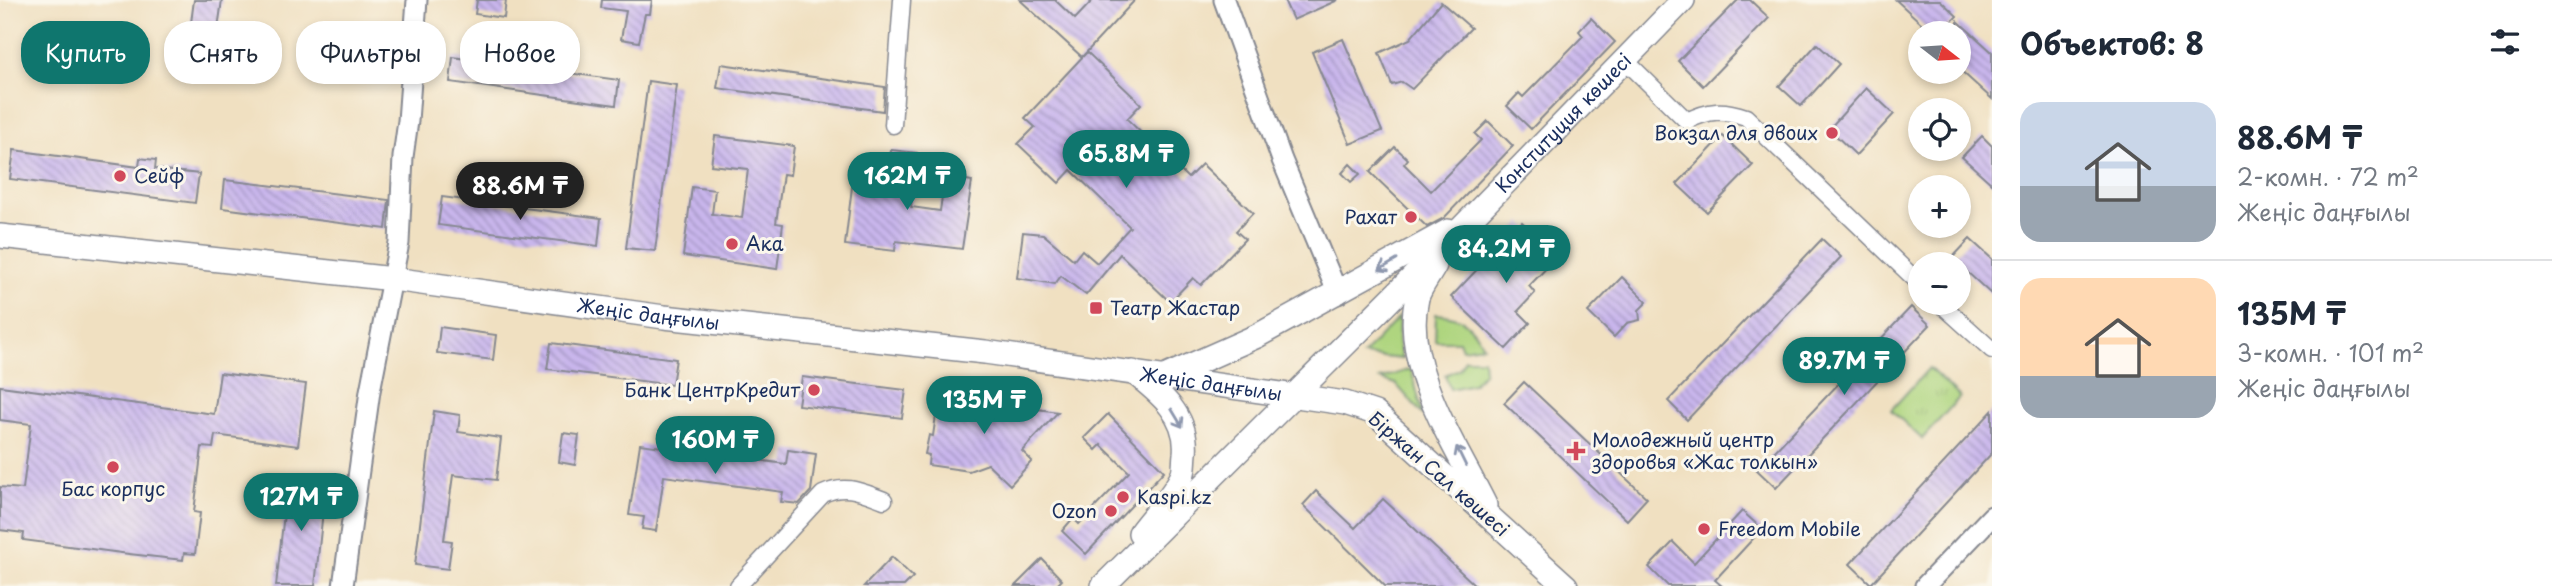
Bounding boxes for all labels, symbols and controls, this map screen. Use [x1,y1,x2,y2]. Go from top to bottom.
text: Объектов: 8 [2020,20,2204,65]
chip: Купить [21,21,150,84]
chip: Снять [164,21,282,84]
chip: Фильтры [296,21,446,84]
chip: Новое [460,21,580,84]
north arrow [1908,21,1970,84]
map controls [1908,21,1971,315]
icon: filters [2486,23,2524,61]
street label: Конституция көшесі [1488,46,1637,198]
button: locate [1908,98,1971,161]
text: 88.6M ₸ [2237,114,2362,159]
place label: Вокзал для двоих [1654,118,1818,146]
marker: Вокзал для двоих [1824,125,1840,141]
pin: 65.8M ₸ [1061,130,1191,190]
icon: home [2076,130,2160,214]
text: 65.8M ₸ [1079,135,1173,170]
pin: 162M ₸ [850,152,964,212]
text: 162M ₸ [863,157,951,192]
text: 2-комн. · 72 m² [2237,159,2419,194]
place label: Сейф [134,161,184,189]
pin: 88.6M ₸ [455,162,585,222]
text: 88.6M ₸ [472,167,568,202]
marker: Сейф [112,168,128,184]
button: + [1908,175,1971,238]
text: Жеңіс даңғылы [2237,194,2411,229]
place label: Рахат [1344,202,1398,230]
marker: Рахат [1403,209,1419,225]
pin: 84.2M ₸ [1441,226,1571,285]
place label: Ака [746,229,784,257]
text: 84.2M ₸ [1457,230,1555,265]
marker: Ака [724,236,740,252]
button: − [1908,252,1971,315]
one-way arrow [1379,258,1399,272]
street label: Жеңіс даңғылы [575,290,721,336]
text: 135M ₸ [2237,290,2346,335]
place label: Театр Жастар [1110,293,1240,321]
marker: Театр Жастар [1088,300,1104,316]
icon: home [2076,306,2160,390]
text: 3-комн. · 101 m² [2237,335,2424,370]
pin: 89.7M ₸ [1779,338,1909,397]
text: 89.7M ₸ [1799,342,1889,377]
street label: Жеңіс даңғылы [1138,359,1284,407]
text: Жеңіс даңғылы [2237,370,2411,405]
place label: Банк ЦентрКредит [625,375,801,403]
pin: 135M ₸ [927,376,1041,436]
text: 135M ₸ [942,381,1026,416]
marker: Банк ЦентрКредит [806,382,822,398]
street label: Біржан Сал көшесі [1363,404,1516,542]
one-way arrow [1170,408,1184,428]
pin: 160M ₸ [658,416,772,476]
text: 160M ₸ [672,421,758,456]
place label: Молодежный центр здоровья «Жас толкын» [1591,425,1818,475]
marker: Молодежный центр здоровья «Жас толкын» [1566,441,1586,461]
one-way arrow [1454,446,1467,467]
marker: Бас корпус [105,459,121,475]
place label: Бас корпус [61,474,165,502]
pin: 127M ₸ [244,474,358,533]
text: 127M ₸ [259,478,343,513]
place label: Kaspi.kz [1137,482,1211,510]
marker: Kaspi.kz [1115,489,1131,505]
place label: Ozon [1052,496,1097,524]
marker: Ozon [1103,503,1119,519]
place label: Freedom Mobile [1718,514,1861,542]
marker: Freedom Mobile [1696,521,1712,537]

